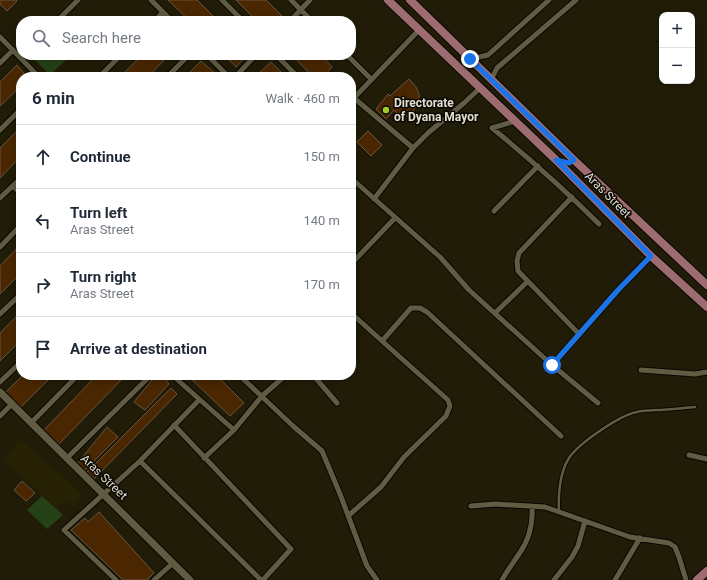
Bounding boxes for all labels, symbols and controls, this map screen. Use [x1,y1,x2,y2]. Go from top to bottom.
map controls [659,12,695,84]
button: + [659,12,695,48]
search box [16,16,356,60]
icon: search [30,27,52,49]
text: Search here [62,29,141,47]
button: − [659,48,695,84]
route end [461,50,479,68]
text: 6 min [32,88,75,108]
text: Walk · 460 m [265,91,340,106]
place label: Directorate of Dyana Mayor [394,96,479,124]
marker: Directorate of Dyana Mayor [381,105,391,115]
icon: ahead [32,146,54,168]
text: Continue [70,148,131,166]
text: 150 m [303,149,340,164]
street label: Aras Street [582,169,634,221]
text: Turn left [70,204,127,222]
icon: left [32,210,54,232]
text: 140 m [303,213,340,228]
text: Aras Street [70,222,134,237]
text: Turn right [70,268,136,286]
icon: right [32,274,54,296]
text: 170 m [303,277,340,292]
text: Aras Street [70,286,134,301]
icon: arrive [32,338,54,360]
text: Arrive at destination [70,340,207,358]
route start [543,356,561,374]
street label: Aras Street [78,451,130,503]

